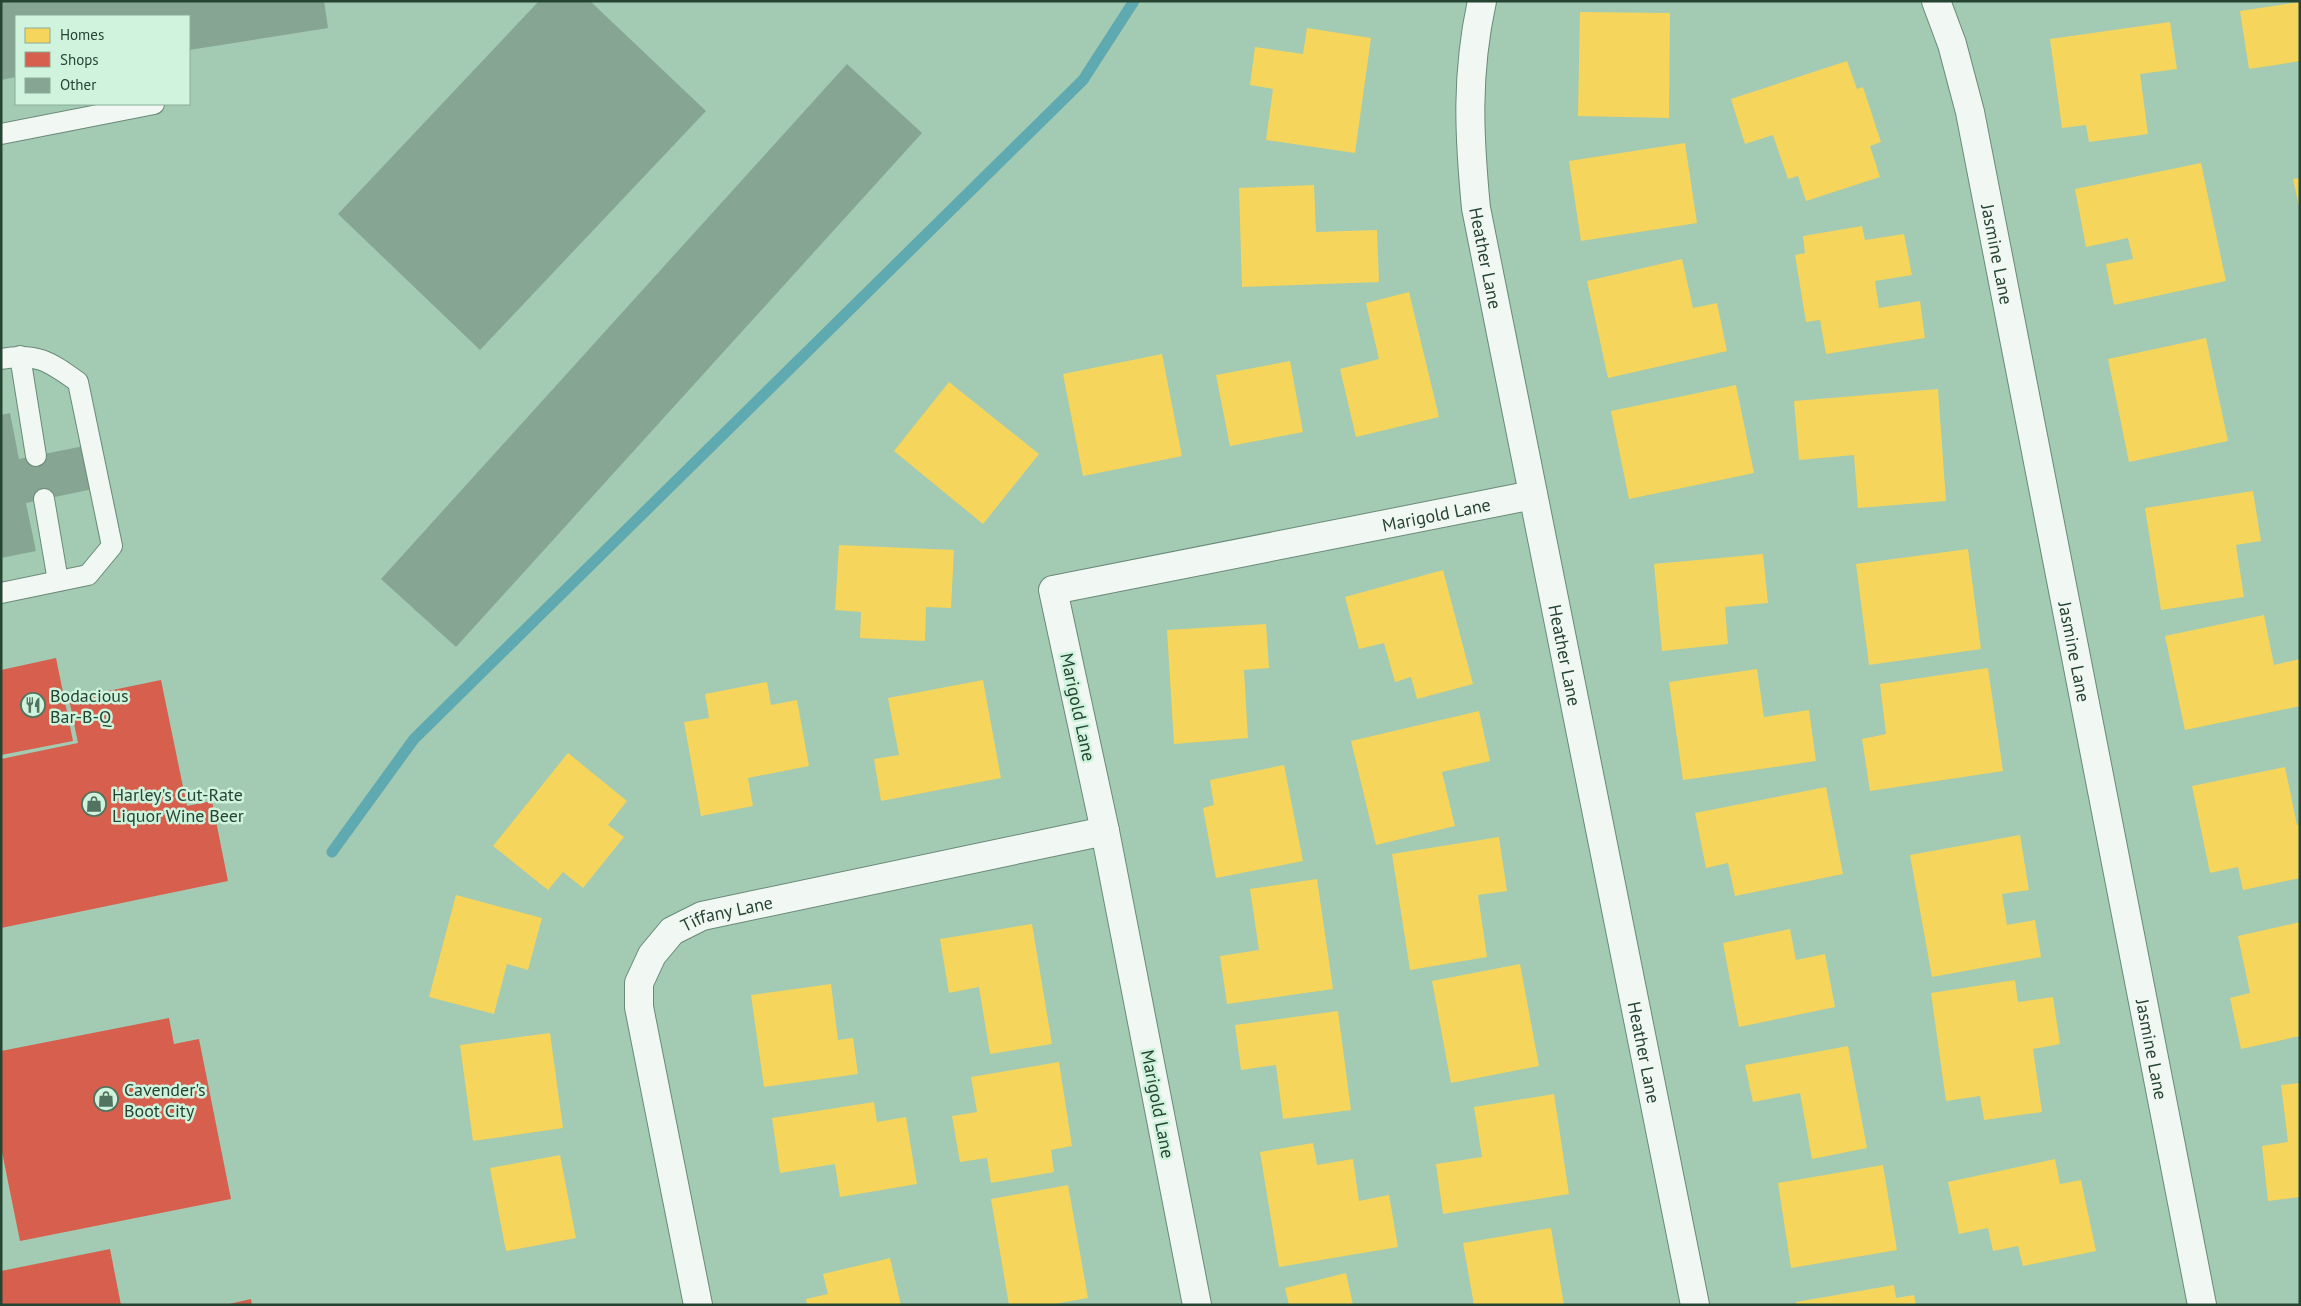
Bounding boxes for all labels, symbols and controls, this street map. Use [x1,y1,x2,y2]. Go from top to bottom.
legend [15,15,190,105]
text: Homes [60,25,104,44]
text: Shops [60,50,99,69]
text: Other [60,75,96,94]
street label: Jasmine Lane [1976,201,2019,306]
street label: Heather Lane [1465,205,1507,311]
street label: Marigold Lane [1380,492,1492,536]
street label: Jasmine Lane [2054,598,2096,704]
street label: Heather Lane [1544,602,1587,708]
street label: Marigold Lane [1055,651,1101,763]
place label: Bodacious Bar-B-Q [50,684,129,728]
restaurant icon: Bodacious Bar-B-Q [20,692,46,718]
place label: Harley's Cut-Rate Liquor Wine Beer [112,783,244,827]
shop icon: Harley's Cut-Rate Liquor Wine Beer [81,791,107,817]
street label: Tiffany Lane [677,890,775,936]
street label: Jasmine Lane [2131,996,2173,1101]
street label: Heather Lane [1623,999,1666,1105]
street label: Marigold Lane [1136,1048,1180,1160]
place label: Cavender's Boot City [124,1078,206,1122]
shop icon: Cavender's Boot City [93,1086,119,1112]

